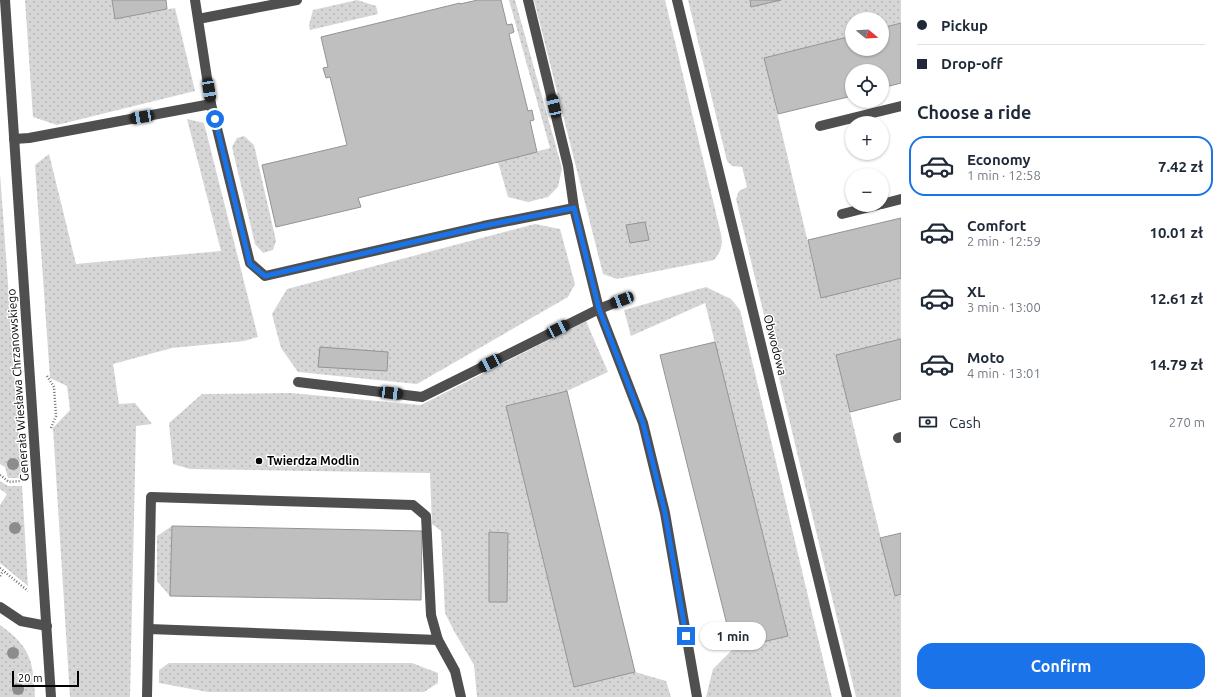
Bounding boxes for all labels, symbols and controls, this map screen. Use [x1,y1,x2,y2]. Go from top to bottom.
north arrow [845,12,889,56]
map controls [845,12,889,212]
text: Pickup [941,17,988,34]
text: Drop-off [941,55,1003,72]
button: locate [845,64,889,108]
car [201,77,217,103]
car [545,93,563,119]
text: Choose a ride [917,102,1031,122]
car [129,109,155,125]
route start [206,110,224,128]
button: + [845,116,889,160]
icon: car [919,148,955,184]
text: Economy [967,151,1031,168]
text: 7.42 zł [1158,158,1203,175]
button: − [845,168,889,212]
text: 1 min · 12:58 [967,168,1041,182]
icon: car [919,214,955,250]
text: Comfort [967,217,1026,234]
text: 10.01 zł [1149,224,1203,241]
text: 2 min · 12:59 [967,234,1041,248]
icon: car [919,280,955,316]
text: XL [967,283,985,300]
street label: Generała Wiesława Chrzanowskiego [4,288,31,482]
car [609,290,635,310]
text: 12.61 zł [1149,290,1203,307]
text: 3 min · 13:00 [967,300,1041,314]
street label: Obwodowa [762,313,789,377]
car [545,318,571,340]
icon: car [919,346,955,382]
text: Moto [967,349,1005,366]
car [477,352,503,374]
text: 14.79 zł [1149,356,1203,373]
text: 4 min · 13:01 [967,366,1041,380]
car [378,386,404,400]
icon: cash [917,411,939,433]
text: Cash [949,414,981,431]
text: 270 m [1169,415,1205,429]
place label: Twierdza Modlin [267,454,359,467]
marker: Twierdza Modlin [254,456,264,466]
callout: 1 min [700,622,766,650]
route end [677,627,695,645]
text: 1 min [717,629,749,643]
button: Confirm [917,643,1205,689]
scale bar [12,669,79,688]
text: 20 m [18,672,42,684]

